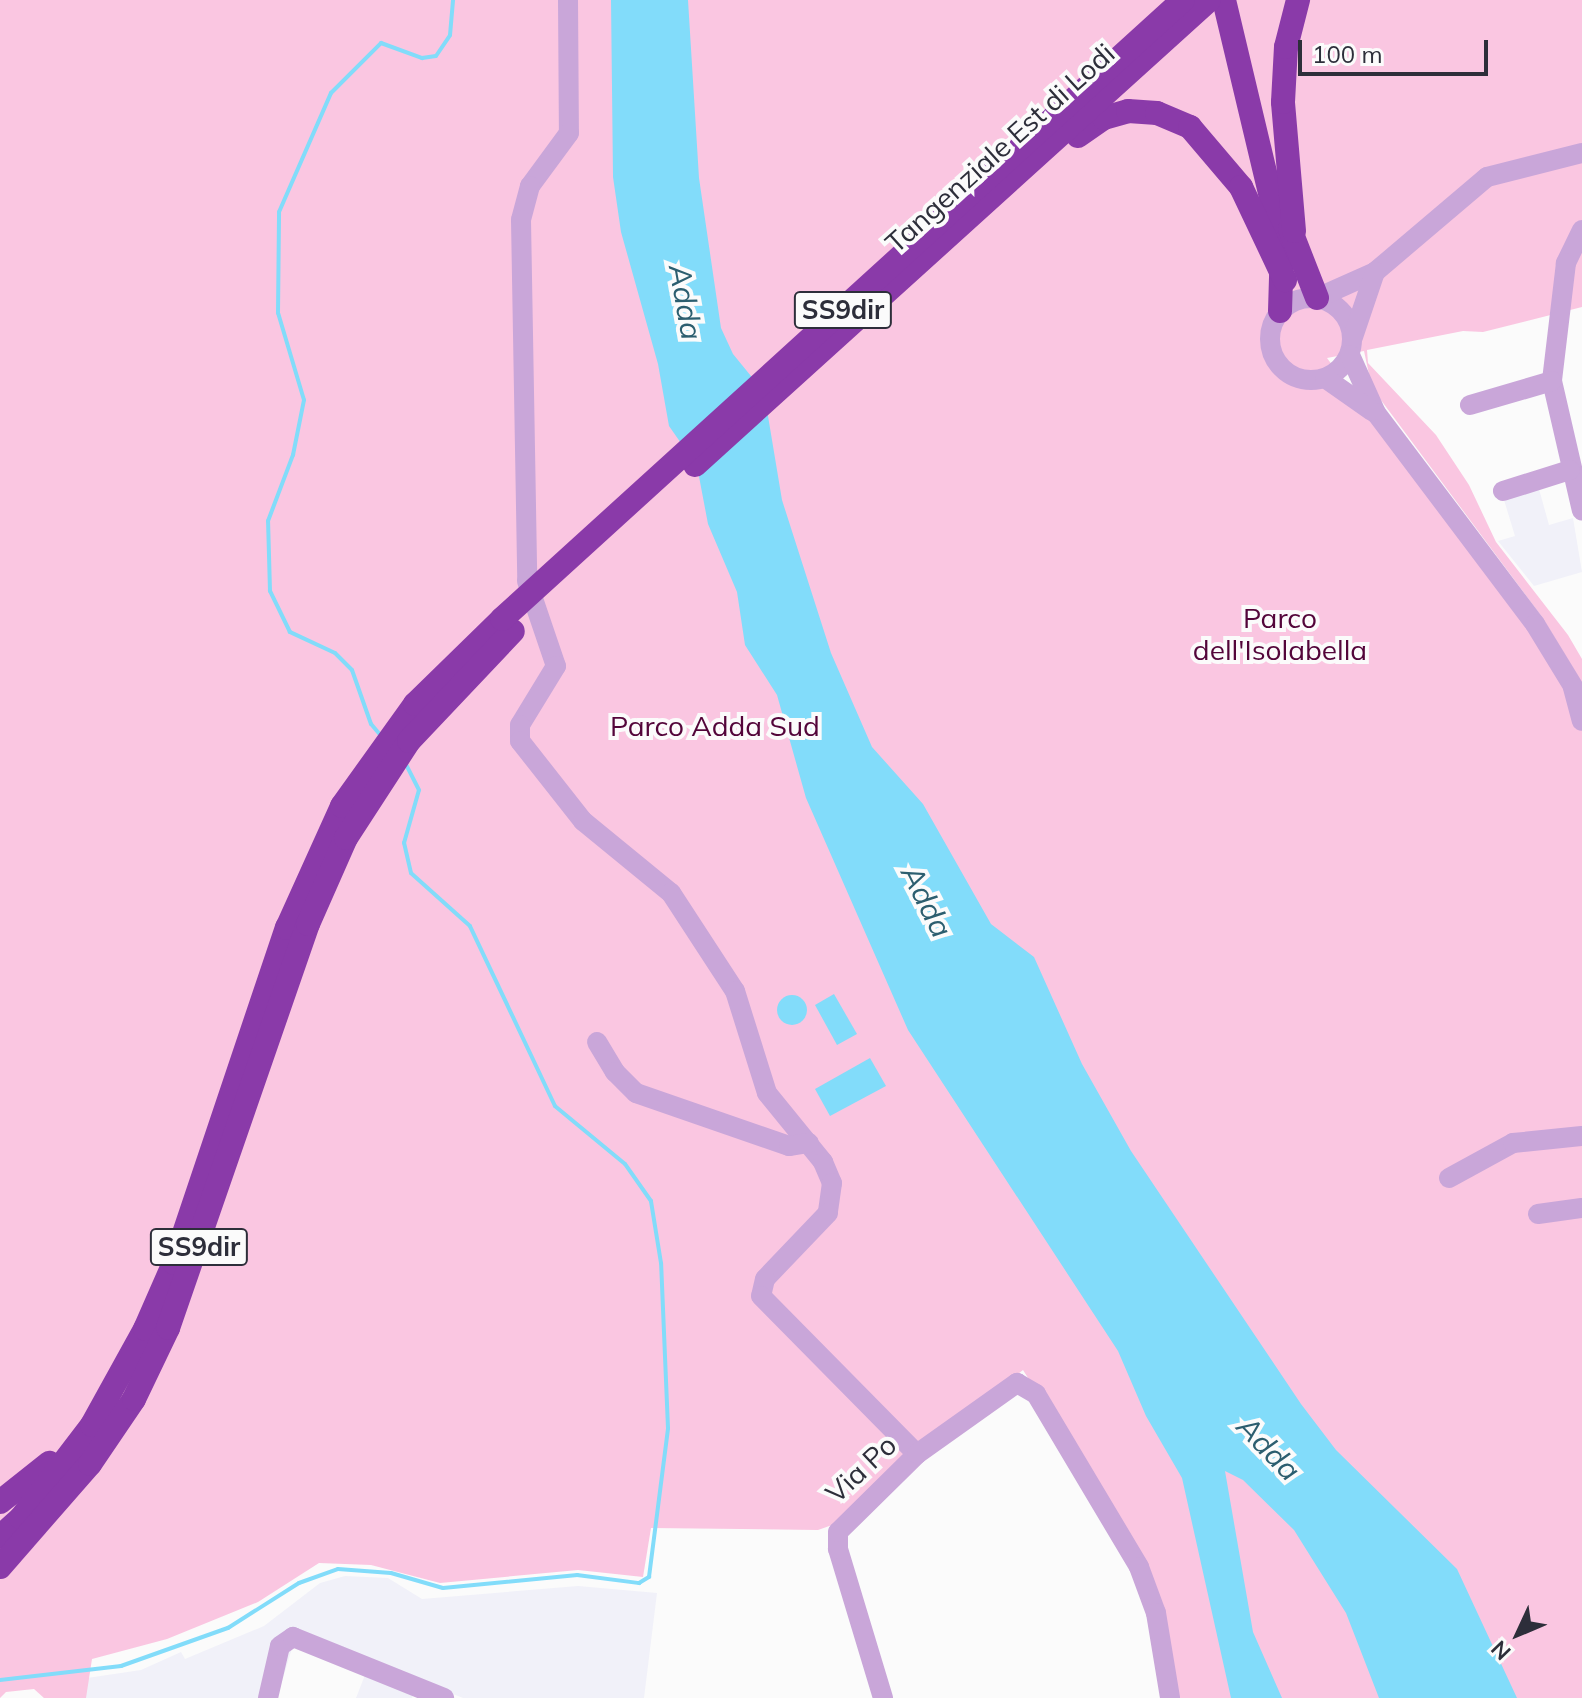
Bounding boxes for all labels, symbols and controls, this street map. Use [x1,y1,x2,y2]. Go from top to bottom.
scale bar [1302,24,1492,74]
street label: Tangenziale Est di Lodi [879,36,1121,260]
text: 100 m [1312,39,1383,69]
water label: Adda [662,262,710,342]
road number: SS9dir [793,288,893,332]
park label: Parco dell'Isolabella [1193,601,1367,667]
park label: Parco Adda Sud [610,709,820,743]
water label: Adda [894,859,960,943]
road number: SS9dir [149,1225,249,1269]
water label: Adda [1230,1408,1308,1488]
street label: Via Po [819,1428,903,1510]
north arrow [1478,1594,1558,1674]
text: N [1485,1635,1517,1666]

